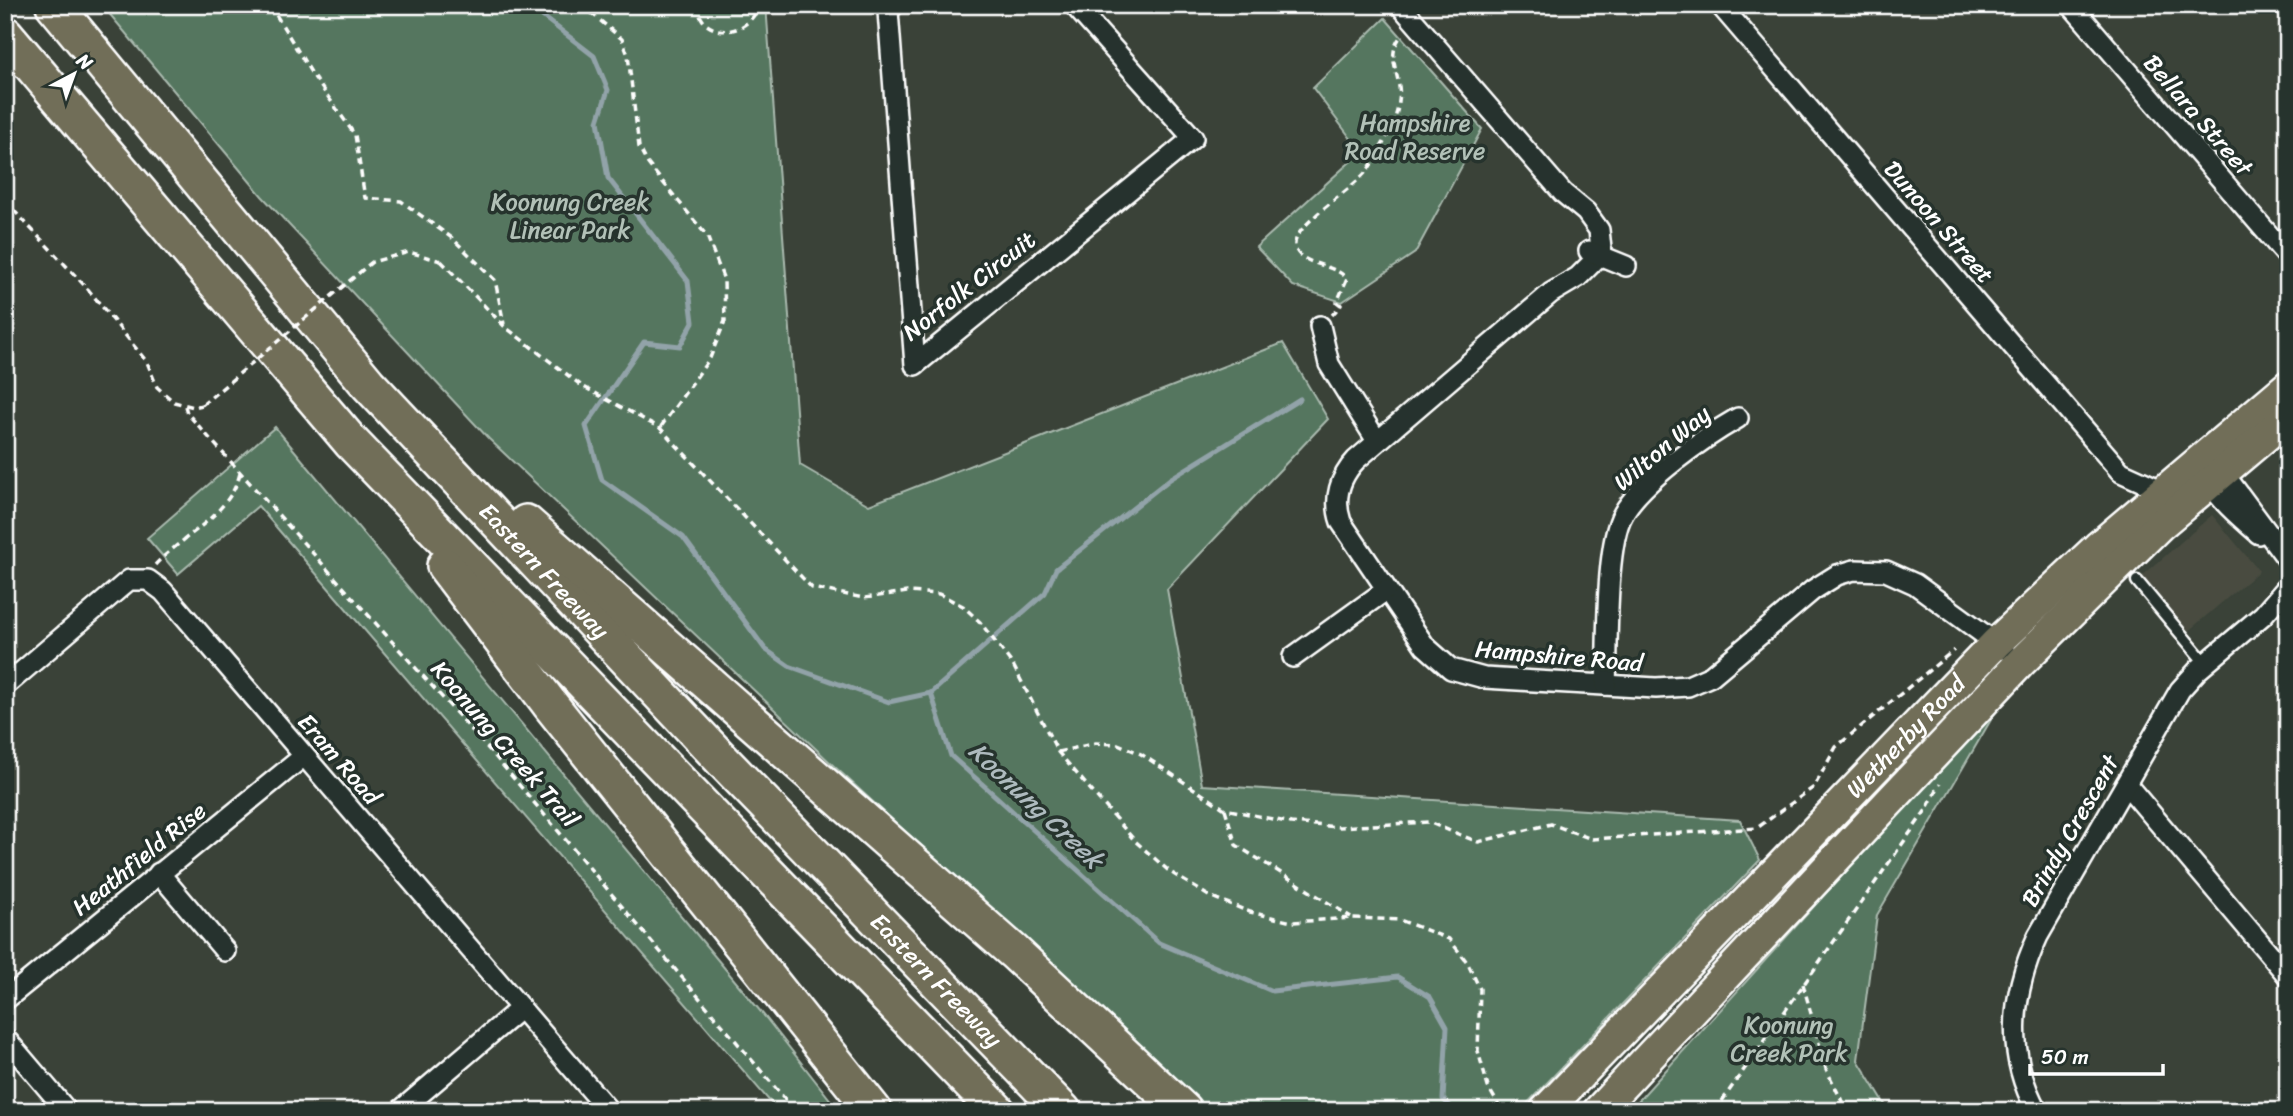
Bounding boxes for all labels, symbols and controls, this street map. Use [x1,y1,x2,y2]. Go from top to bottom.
north arrow [38,38,108,108]
text: N [68,44,101,79]
street label: Bellara Street [2133,44,2264,187]
park label: Hampshire Road Reserve [1345,102,1485,172]
street label: Dunoon Street [1873,150,2005,294]
park label: Koonung Creek Linear Park [491,181,649,251]
street label: Norfolk Circuit [893,220,1045,352]
street label: Wilton Way [1604,394,1721,502]
street label: Eastern Freeway [468,492,620,650]
street label: Hampshire Road [1473,628,1646,684]
street label: Koonung Creek Trail [420,651,591,838]
street label: Wetherby Road [1835,664,1977,808]
street label: Eram Road [287,703,392,816]
water label: Koonung Creek [958,730,1117,882]
street label: Brindy Crescent [2009,746,2131,915]
street label: Heathfield Rise [62,791,216,927]
street label: Eastern Freeway [860,903,1013,1059]
park label: Koonung Creek Park [1730,1004,1848,1074]
scale bar [2030,1032,2164,1076]
text: 50 m [2041,1038,2089,1076]

